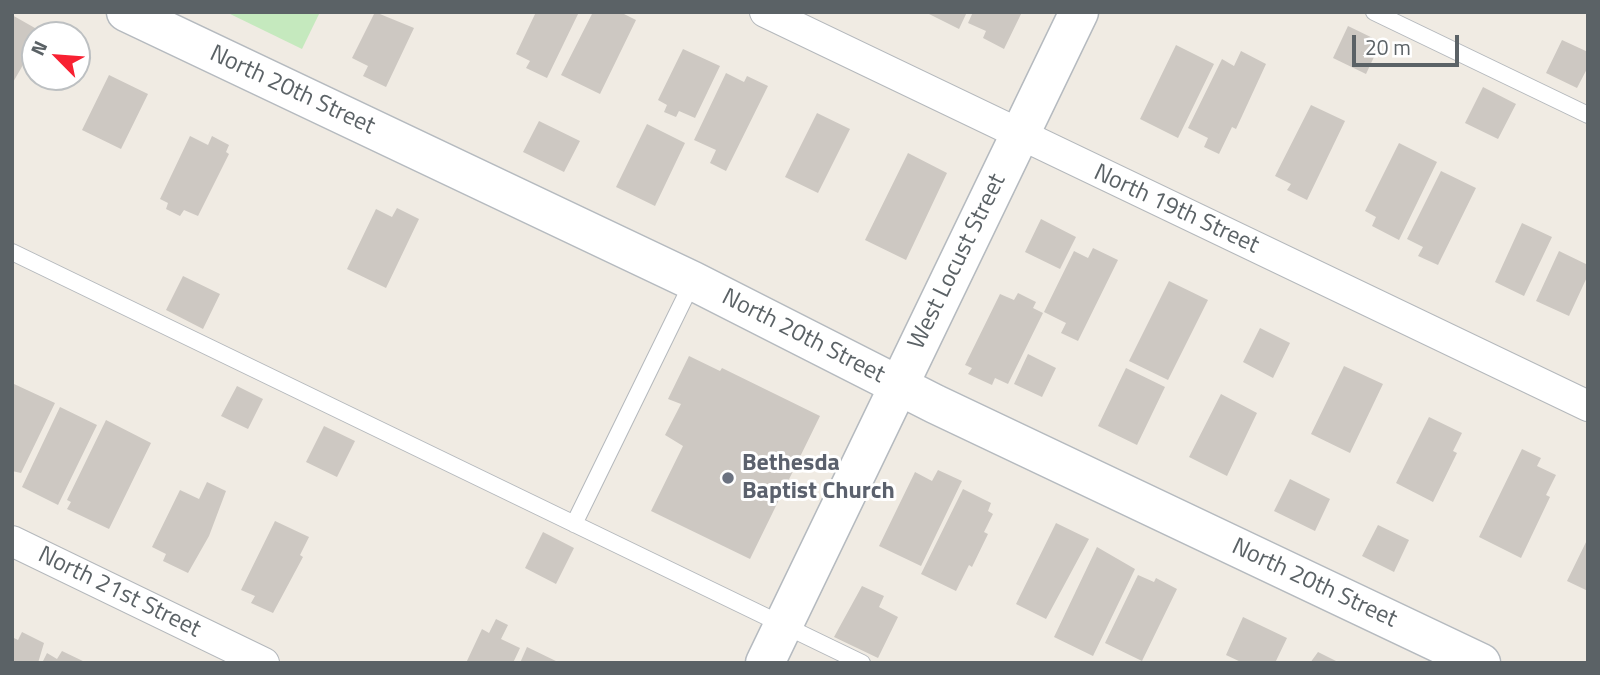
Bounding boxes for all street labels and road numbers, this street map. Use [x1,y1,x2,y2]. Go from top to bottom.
street label: North 20th Street [205,40,379,142]
street label: North 19th Street [1089,159,1263,261]
street label: West Locust Street [903,170,1013,354]
street label: North 20th Street [717,284,889,390]
street label: North 20th Street [1227,533,1401,635]
street label: North 21st Street [33,541,205,645]

